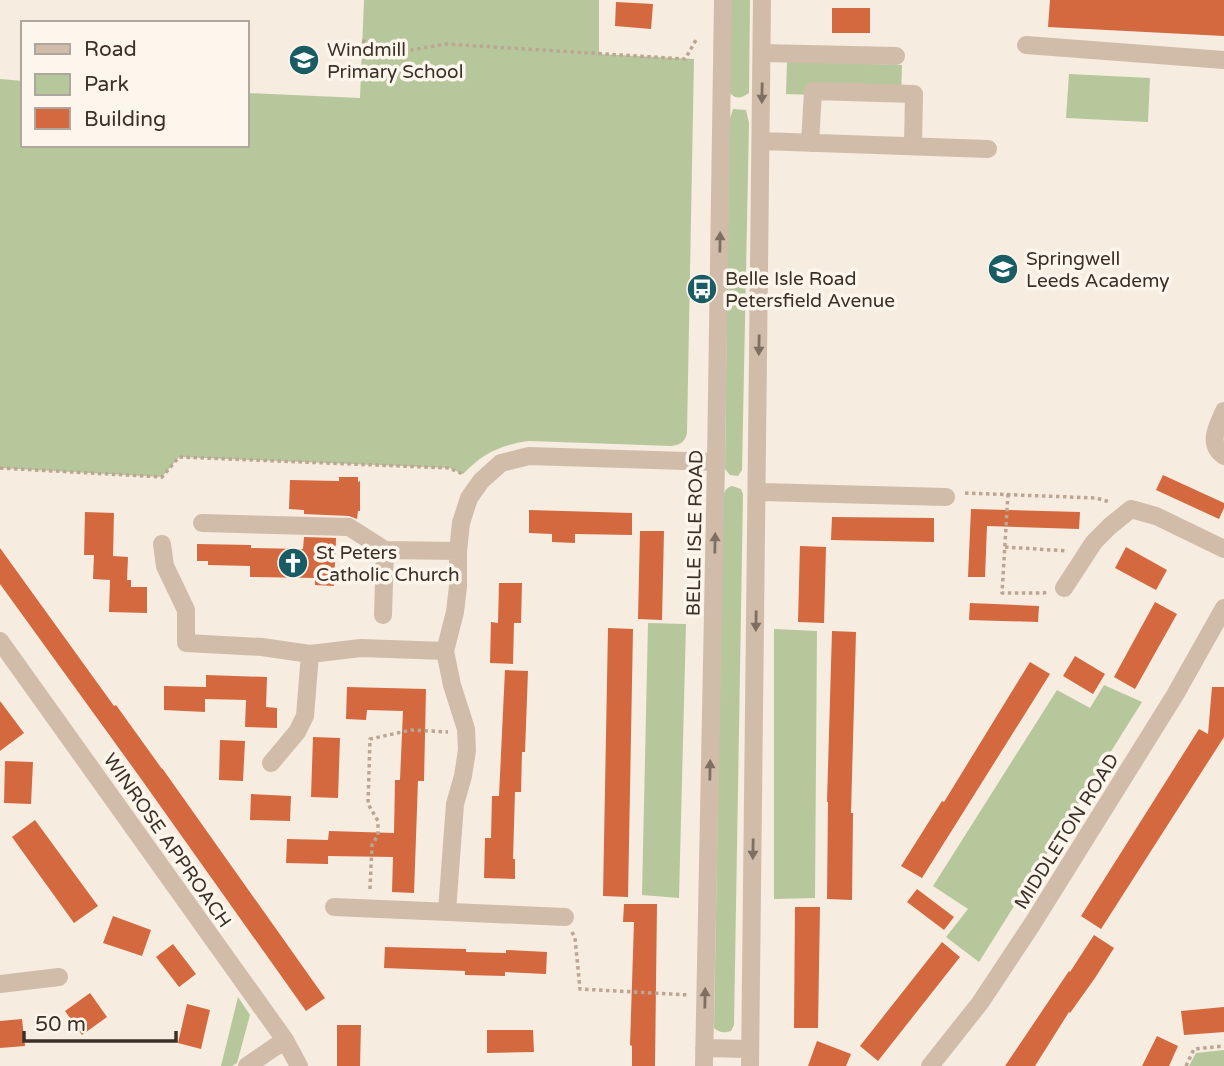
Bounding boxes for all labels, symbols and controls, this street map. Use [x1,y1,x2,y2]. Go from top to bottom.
legend [21,21,248,147]
text: Road [84,37,137,62]
place label: Windmill Primary School [327,39,463,83]
school or university icon: Windmill Primary School [287,43,321,77]
text: Park [84,72,129,97]
one-way arrow [756,82,768,104]
text: Building [84,107,166,132]
one-way arrow [714,231,726,253]
place label: Springwell Leeds Academy [1026,248,1169,292]
school or university icon: Springwell Leeds Academy [986,252,1020,286]
place label: Belle Isle Road Petersfield Avenue [725,268,895,312]
bus stop icon: Belle Isle Road Petersfield Avenue [685,272,719,306]
one-way arrow [753,334,765,356]
street label: BELLE ISLE ROAD [683,450,707,616]
one-way arrow [709,532,721,554]
place label: St Peters Catholic Church [316,542,460,586]
church icon: St Peters Catholic Church [276,546,310,580]
one-way arrow [750,610,762,632]
street label: WINROSE APPROACH [99,749,236,932]
street label: MIDDLETON ROAD [1010,750,1124,913]
one-way arrow [704,759,716,781]
one-way arrow [747,838,758,860]
one-way arrow [700,987,711,1009]
scale bar [24,1000,177,1044]
text: 50 m [35,1012,86,1037]

